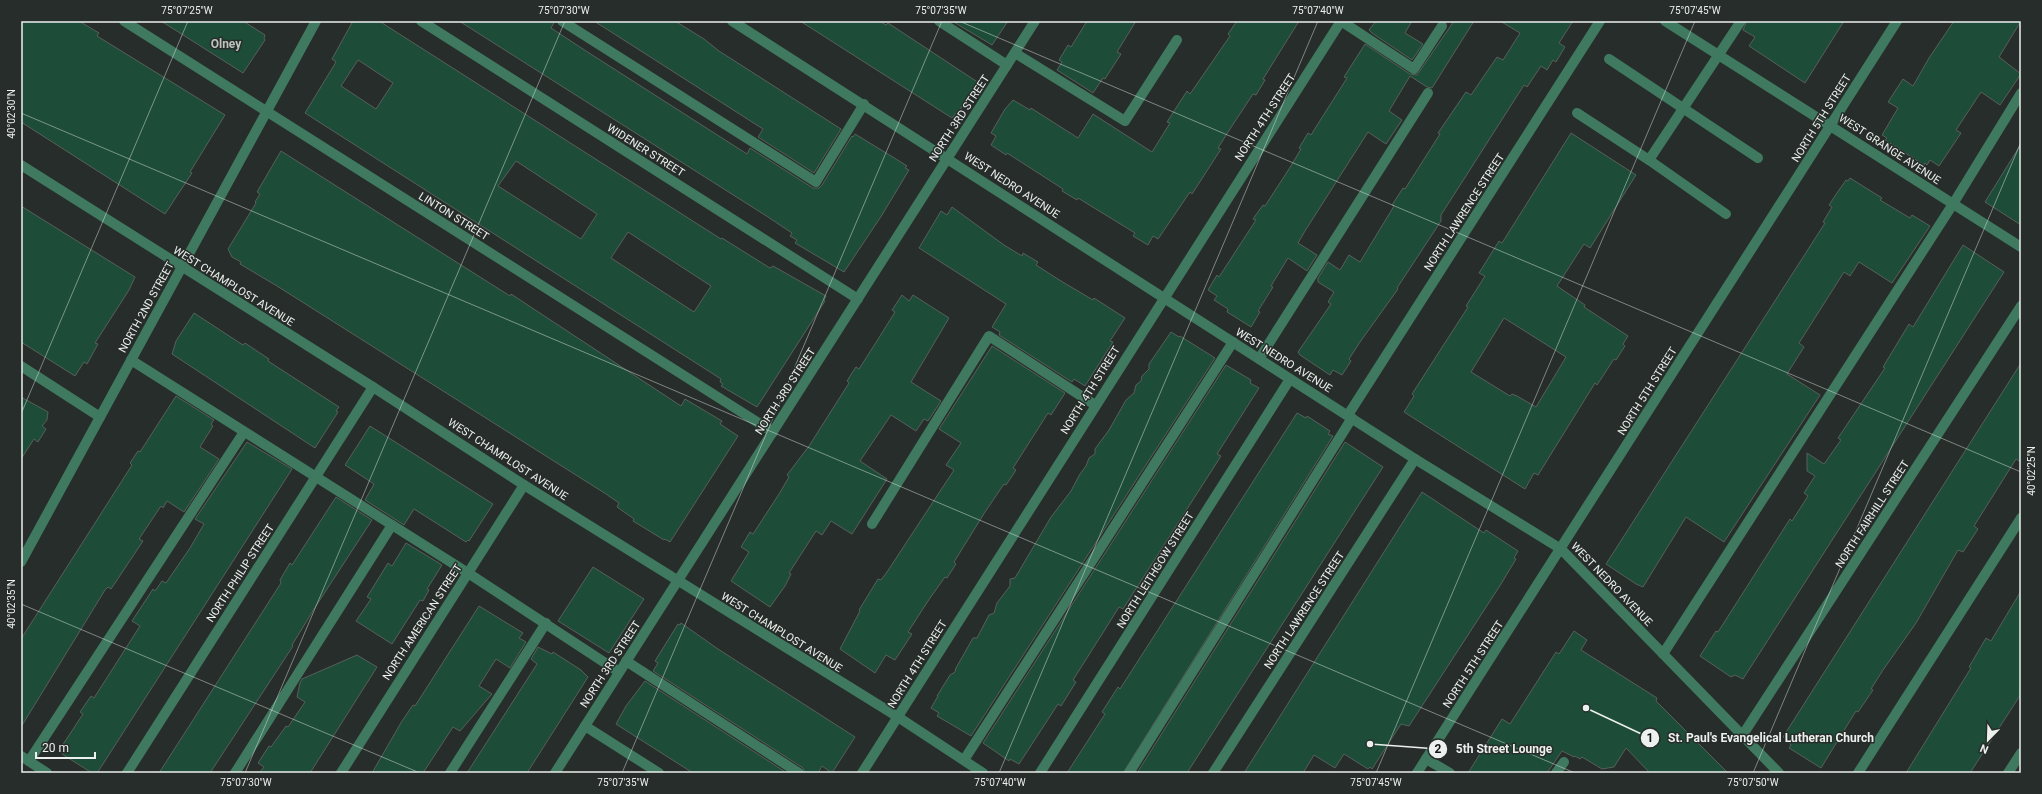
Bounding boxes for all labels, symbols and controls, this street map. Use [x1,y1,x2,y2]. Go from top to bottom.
text: 75°07'25"W [161,5,213,16]
text: 75°07'30"W [538,5,590,16]
text: 75°07'35"W [915,5,967,16]
text: 75°07'40"W [1292,5,1344,16]
text: 75°07'45"W [1669,5,1721,16]
district label: Olney [211,37,242,51]
street label: NORTH 4TH STREET [1232,71,1299,163]
street label: NORTH 3RD STREET [927,72,993,164]
street label: NORTH 5TH STREET [1789,72,1854,165]
text: 40°02'30"N [6,89,17,139]
street label: WEST GRANGE AVENUE [1836,112,1943,187]
street label: WIDENER STREET [605,121,687,180]
street label: WEST NEDRO AVENUE [962,150,1062,221]
street label: NORTH LAWRENCE STREET [1422,151,1508,273]
street label: LINTON STREET [416,190,492,243]
street label: WEST CHAMPLOST AVENUE [171,244,297,329]
street label: NORTH 2ND STREET [116,259,177,355]
street label: WEST NEDRO AVENUE [1233,325,1334,395]
street label: NORTH 4TH STREET [1058,344,1123,437]
street label: NORTH 3RD STREET [753,345,819,437]
street label: NORTH 5TH STREET [1615,345,1680,438]
street label: WEST CHAMPLOST AVENUE [445,416,570,503]
text: 40°02'25"N [2026,446,2037,496]
street label: NORTH FAIRHILL STREET [1833,458,1912,570]
street label: NORTH LEITHGOW STREET [1114,509,1197,631]
street label: NORTH PHILIP STREET [204,521,277,625]
street label: WEST NEDRO AVENUE [1568,540,1655,629]
street label: NORTH LAWRENCE STREET [1262,549,1348,671]
street label: NORTH AMERICAN STREET [380,561,465,683]
text: 40°02'35"N [6,579,17,629]
street label: WEST CHAMPLOST AVENUE [719,590,845,675]
street label: NORTH 3RD STREET [578,618,644,710]
street label: NORTH 4TH STREET [885,618,950,711]
street label: NORTH 5TH STREET [1440,618,1507,710]
north arrow [1968,720,2008,760]
callout: St. Paul's Evangelical Lutheran Church [1640,726,1882,750]
text: 1 [1647,731,1653,745]
text: St. Paul's Evangelical Lutheran Church [1668,731,1874,745]
scale bar [36,734,95,760]
callout: 5th Street Lounge [1428,737,1560,761]
text: 20 m [42,741,69,755]
text: N [1978,741,1990,756]
text: 2 [1435,742,1442,756]
text: 5th Street Lounge [1456,742,1553,756]
text: 75°07'30"W [220,777,272,788]
text: 75°07'35"W [597,777,649,788]
text: 75°07'40"W [974,777,1026,788]
text: 75°07'45"W [1350,777,1402,788]
text: 75°07'50"W [1727,777,1779,788]

